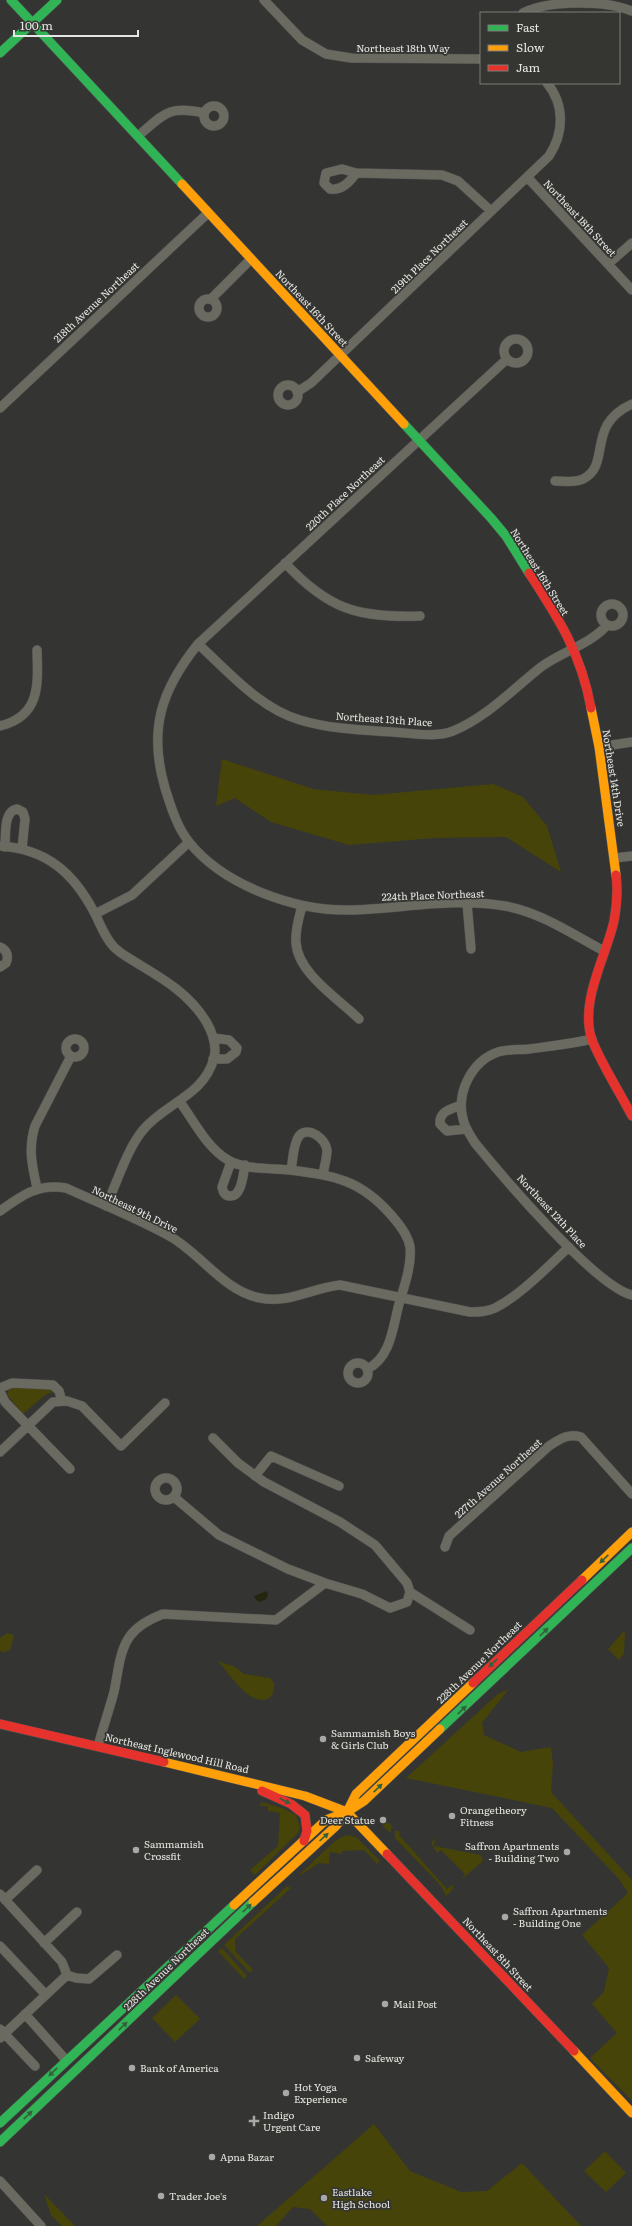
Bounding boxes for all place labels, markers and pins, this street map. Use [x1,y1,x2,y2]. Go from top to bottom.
place label: Sammamish Boys & Girls Club [331,1725,416,1752]
marker: Sammamish Boys & Girls Club [318,1734,328,1744]
place label: Orangetheory Fitness [460,1802,527,1829]
marker: Orangetheory Fitness [447,1811,457,1821]
place label: Deer Statue [320,1812,375,1827]
marker: Deer Statue [378,1815,388,1825]
place label: Sammamish Crossfit [144,1836,204,1863]
place label: Saffron Apartments - Building Two [465,1838,559,1865]
marker: Sammamish Crossfit [131,1845,141,1855]
marker: Saffron Apartments - Building Two [562,1847,572,1857]
place label: Saffron Apartments - Building One [513,1903,608,1930]
marker: Saffron Apartments - Building One [500,1912,510,1922]
place label: Mail Post [393,1996,437,2011]
marker: Mail Post [380,1999,390,2009]
place label: Safeway [365,2050,404,2065]
marker: Safeway [352,2053,362,2063]
place label: Bank of America [140,2060,219,2075]
marker: Bank of America [127,2063,137,2073]
place label: Hot Yoga Experience [294,2079,347,2106]
marker: Hot Yoga Experience [281,2088,291,2098]
place label: Indigo Urgent Care [263,2107,320,2134]
marker: Indigo Urgent Care [248,2115,260,2127]
place label: Apna Bazar [220,2149,274,2164]
marker: Apna Bazar [207,2152,217,2162]
place label: Eastlake High School [332,2184,391,2211]
place label: Trader Joe's [169,2188,227,2203]
marker: Trader Joe's [156,2191,166,2201]
marker: Eastlake High School [319,2193,329,2203]

